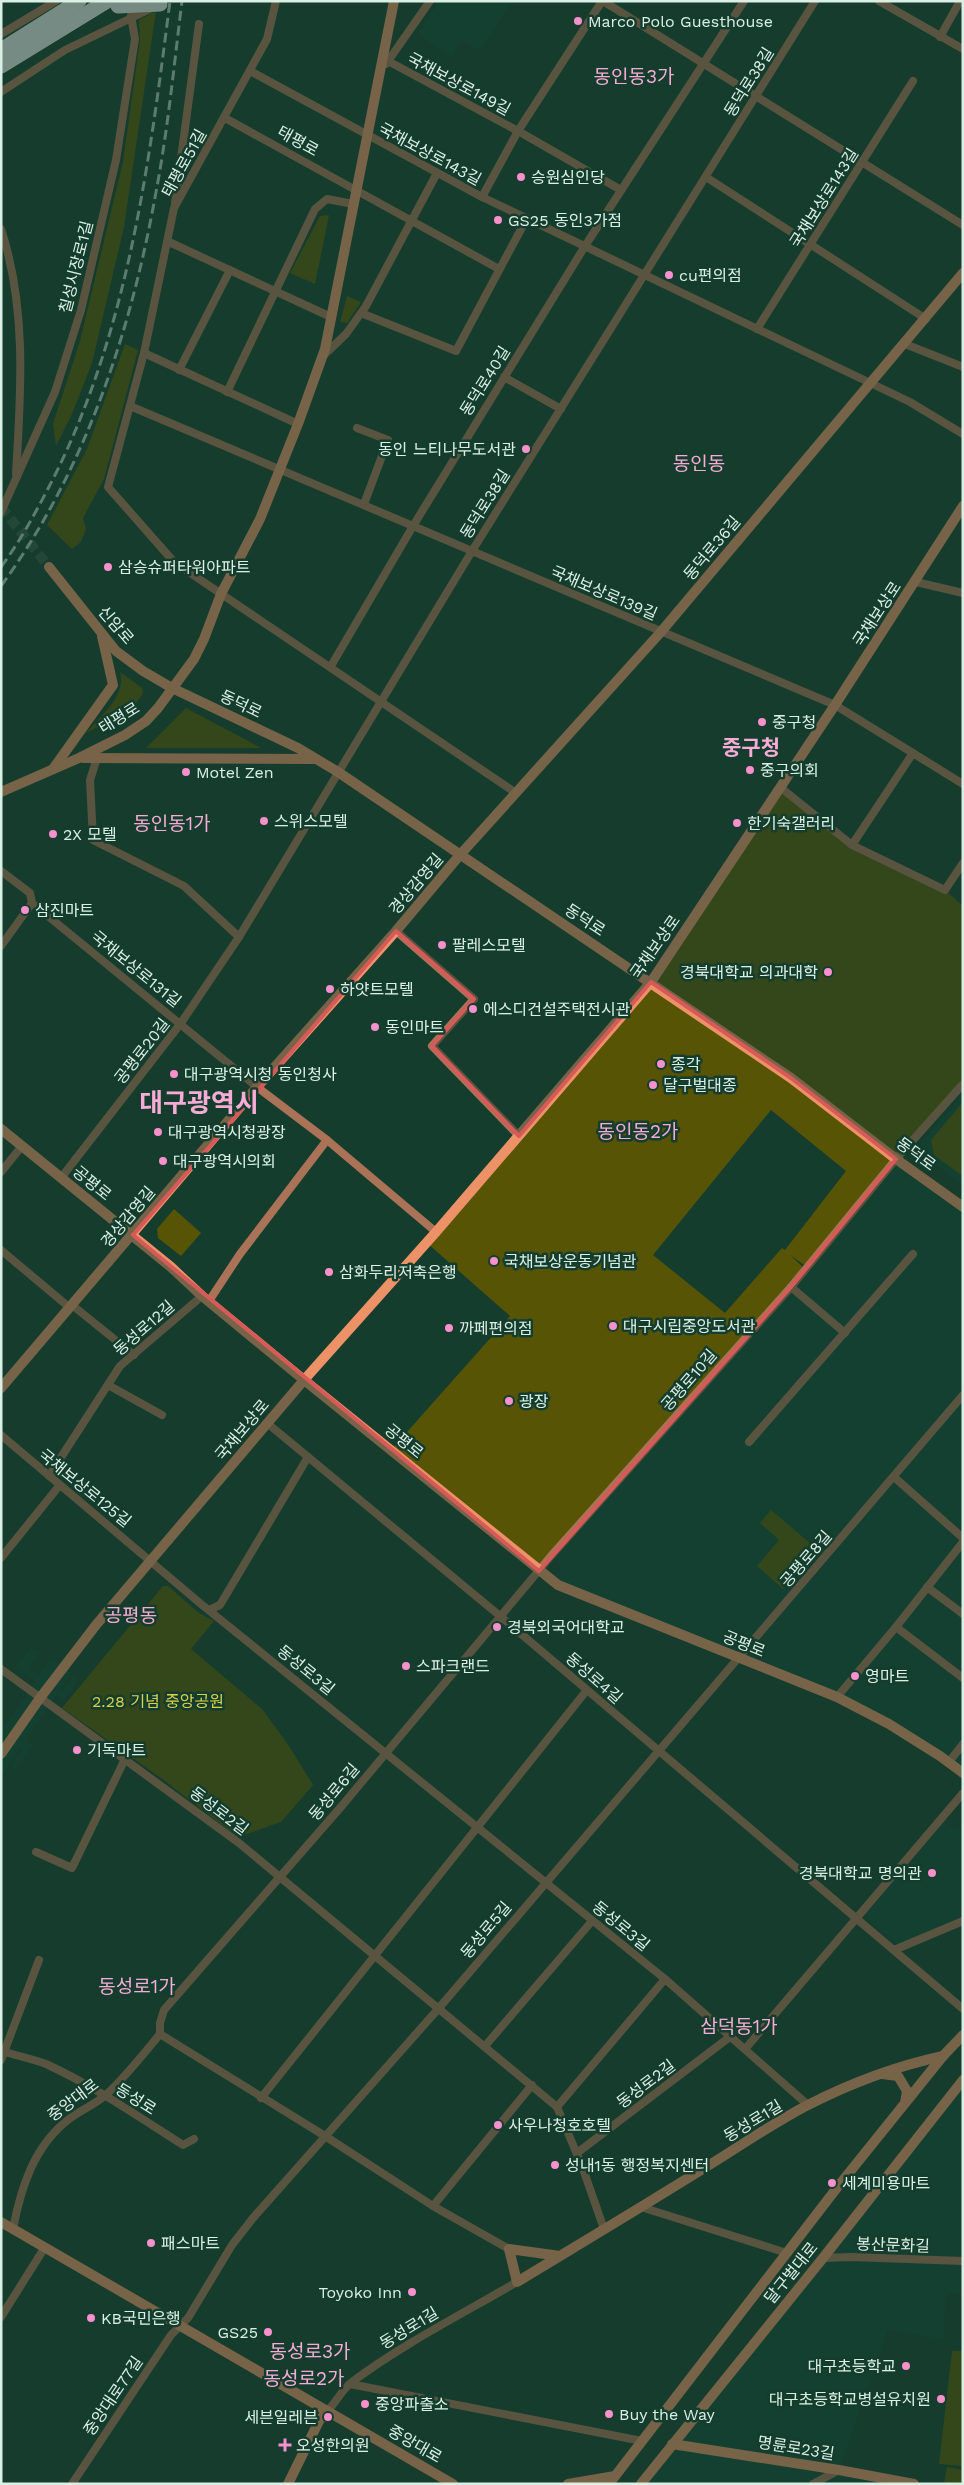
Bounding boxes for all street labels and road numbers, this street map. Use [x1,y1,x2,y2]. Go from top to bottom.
street label: 동덕로38길 [720,44,778,120]
street label: 국채보상로149길 [404,49,514,119]
street label: 국채보상로143길 [375,119,485,189]
street label: 태평로 [274,122,322,160]
street label: 태평로51길 [158,126,210,200]
street label: 국채보상로143길 [786,145,862,251]
street label: 칠성시장로1길 [55,219,97,315]
street label: 동덕로40길 [456,343,514,419]
street label: 동덕로38길 [456,466,514,542]
street label: 동덕로36길 [680,512,744,584]
street label: 국채보상로139길 [548,562,660,624]
street label: 국채보상로 [849,578,905,650]
street label: 신암로 [94,602,138,648]
street label: 동덕로 [217,686,265,722]
street label: 태평로 [95,698,143,738]
street label: 경상감영길 [385,850,447,918]
street label: 동덕로 [561,900,609,940]
street label: 국채보상로 [626,911,684,983]
street label: 국채보상로131길 [87,927,185,1011]
street label: 공평로20길 [110,1014,174,1088]
street label: 동덕로 [893,1133,940,1175]
street label: 공평로 [69,1162,115,1204]
street label: 경상감영길 [97,1183,159,1251]
street label: 동성로12길 [110,1296,178,1360]
street label: 공평로10길 [657,1345,721,1415]
street label: 국채보상로 [211,1395,273,1464]
street label: 공평로 [381,1420,427,1462]
street label: 국채보상로125길 [35,1445,135,1531]
street label: 공평로8길 [776,1527,836,1591]
street label: 공평로 [720,1627,768,1661]
street label: 동성로3길 [274,1641,338,1699]
street label: 동성로4길 [562,1648,626,1708]
street label: 동성로6길 [305,1760,363,1824]
street label: 동성로2길 [186,1783,252,1839]
street label: 동성로3길 [589,1897,653,1955]
street label: 동성로5길 [457,1898,515,1962]
street label: 동성로2길 [613,2056,679,2112]
street label: 중앙대로 [44,2075,102,2125]
street label: 동성로 [112,2079,160,2119]
street label: 동성로1길 [720,2096,786,2146]
street label: 봉산문화길 [856,2234,930,2256]
street label: 달구벌대로 [760,2238,822,2308]
street label: 동성로1길 [376,2303,442,2353]
street label: 중앙대로77길 [80,2353,146,2439]
street label: 중앙대로 [385,2421,445,2467]
street label: 명륜로23길 [756,2433,836,2463]

